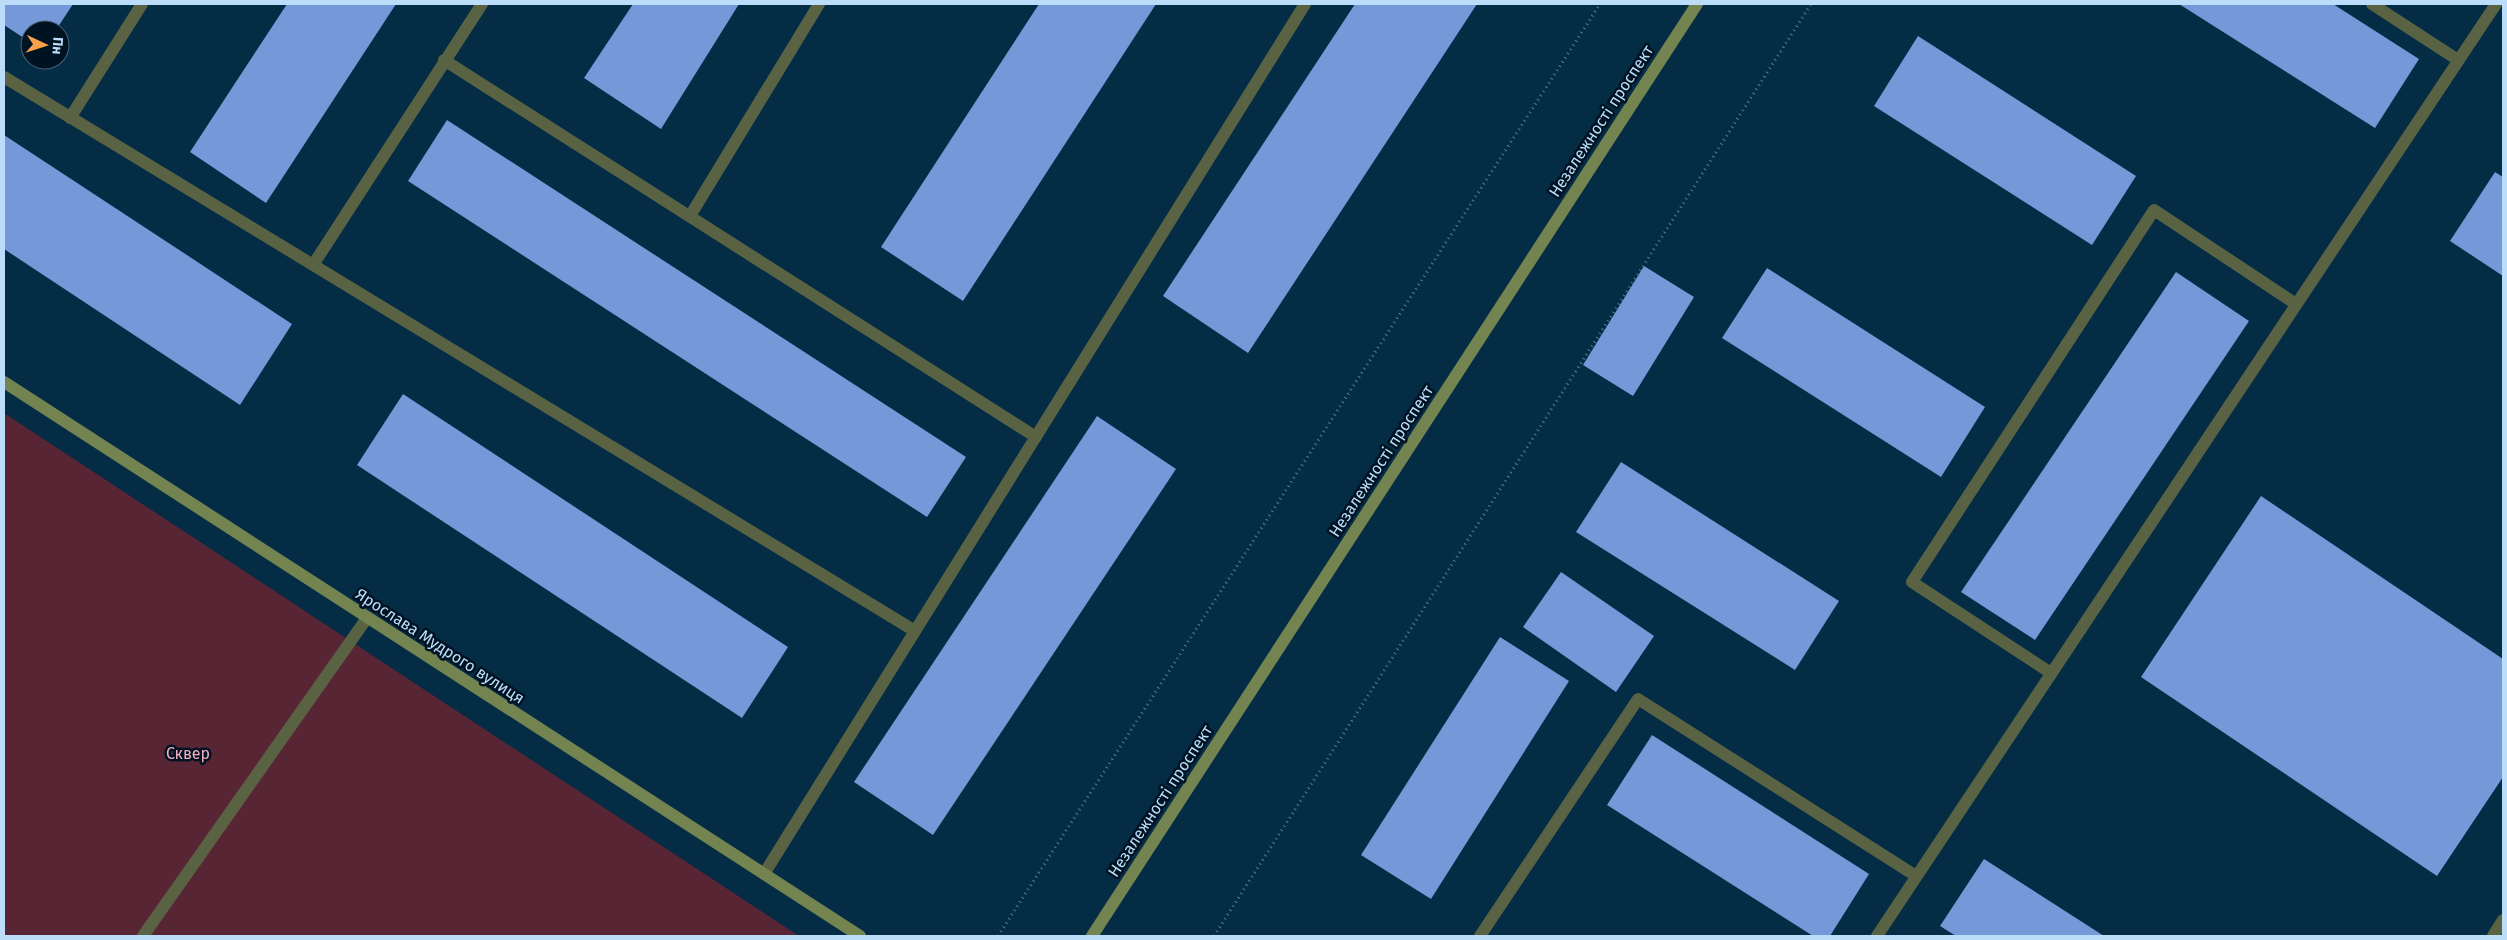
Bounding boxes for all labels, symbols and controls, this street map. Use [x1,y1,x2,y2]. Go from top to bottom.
north arrow [20,20,70,70]
text: Пн [48,37,67,55]
street label: Незалежності проспект [1545,41,1658,200]
street label: Незалежності проспект [1325,381,1438,540]
street label: Ярослава Мудрого вулиця [352,584,528,708]
street label: Незалежності проспект [1104,721,1217,880]
park label: Сквер [166,744,210,763]

